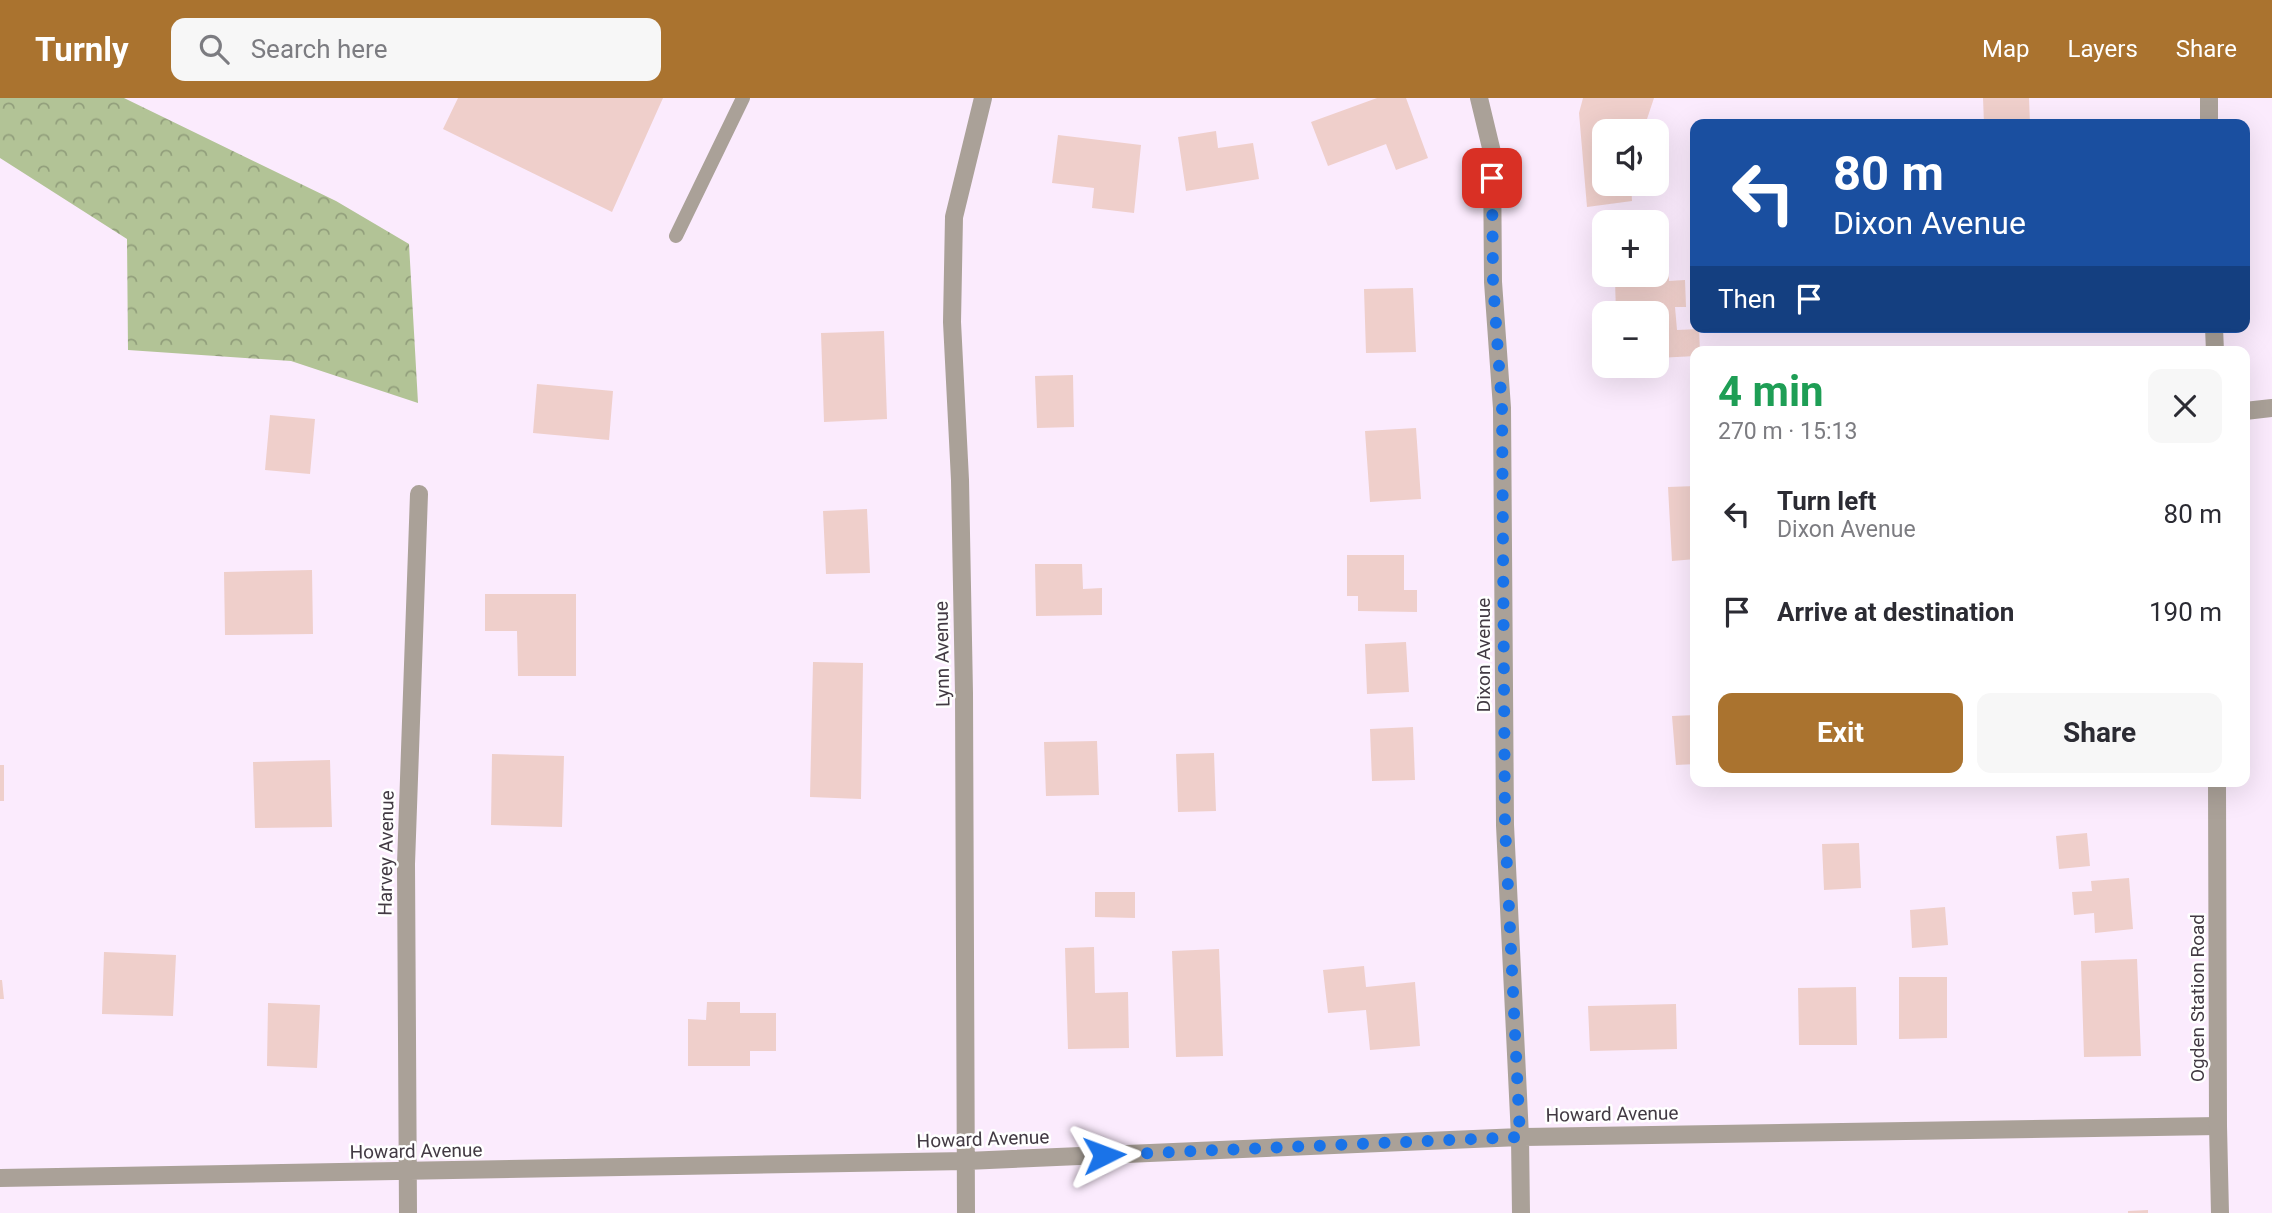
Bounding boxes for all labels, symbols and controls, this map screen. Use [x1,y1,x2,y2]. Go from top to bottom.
search box [171,18,661,81]
text: Turnly [35,30,129,69]
icon: search [195,30,233,68]
text: Search here [251,34,387,64]
text: Map [1982,35,2030,63]
text: Layers [2068,35,2138,63]
text: Share [2176,35,2237,63]
map controls [1592,119,1669,378]
button: sound [1592,119,1669,196]
text: 80 m [1833,145,1944,202]
icon: left [1718,147,1809,238]
pin [1462,148,1522,208]
icon: arrive [1473,159,1511,197]
text: Dixon Avenue [1833,204,2026,242]
button: + [1592,210,1669,287]
icon: arrive [1790,280,1828,318]
text: Then [1718,284,1776,314]
button: − [1592,301,1669,378]
text: 4 min [1718,367,1824,416]
button: close [2148,369,2222,443]
text: 270 m · 15:13 [1718,418,1857,445]
text: Turn left [1777,486,1876,516]
icon: left [1718,495,1756,533]
text: 80 m [2164,499,2222,529]
text: Dixon Avenue [1777,516,1916,543]
icon: arrive [1718,593,1756,631]
text: Arrive at destination [1777,597,2014,627]
text: 190 m [2149,597,2222,627]
street label: Dixon Avenue [1472,598,1495,712]
street label: Lynn Avenue [930,601,954,707]
button: Exit [1718,693,1963,773]
button: Share [1977,693,2222,773]
street label: Harvey Avenue [373,790,399,916]
street label: Ogden Station Road [2186,914,2209,1082]
street label: Howard Avenue [1545,1101,1679,1127]
position arrow [1067,1118,1141,1192]
street label: Howard Avenue [916,1125,1050,1153]
street label: Howard Avenue [349,1138,483,1164]

